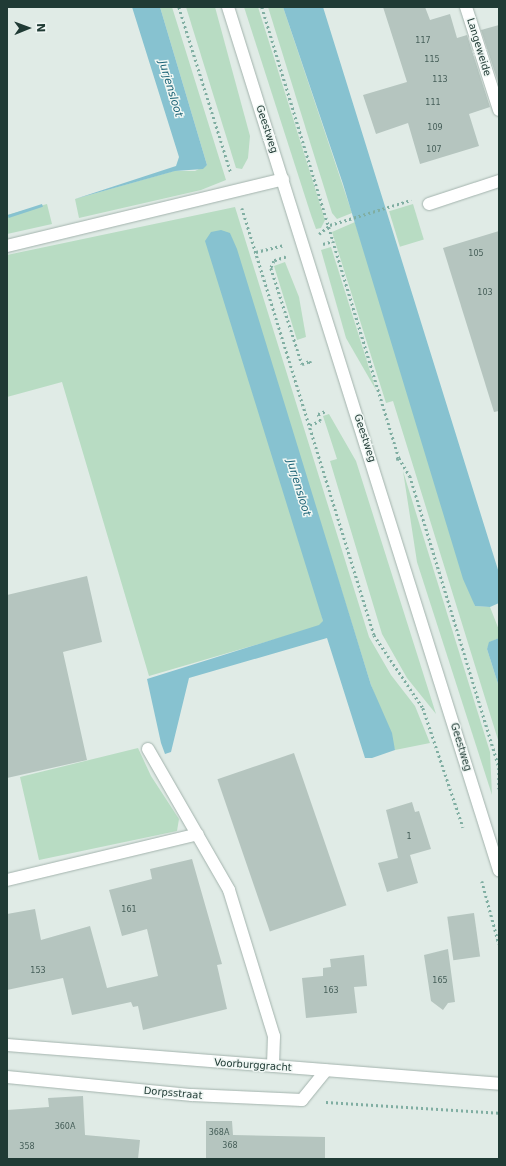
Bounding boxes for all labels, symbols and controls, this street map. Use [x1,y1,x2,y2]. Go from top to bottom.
north arrow [8,8,48,48]
street label: Langeweide [464,16,494,78]
text: N [34,23,47,33]
house number: 117 [415,36,431,46]
house number: 115 [424,55,440,65]
water label: Jurjensloot [155,59,185,119]
house number: 113 [432,75,448,85]
house number: 111 [425,98,441,108]
street label: Geestweg [254,103,280,155]
house number: 109 [427,123,443,133]
house number: 107 [426,145,442,155]
house number: 105 [468,249,484,259]
house number: 103 [477,288,493,298]
street label: Geestweg [352,412,378,464]
water label: Jurjensloot [283,458,313,518]
street label: Geestweg [448,721,474,773]
house number: 1 [406,832,412,842]
house number: 161 [121,905,137,915]
house number: 153 [30,966,46,976]
house number: 165 [432,976,448,986]
house number: 163 [323,986,339,996]
street label: Voorburggracht [214,1056,292,1074]
street label: Dorpsstraat [143,1084,203,1102]
house number: 360A [55,1122,75,1132]
house number: 368A [209,1128,229,1138]
house number: 368 [222,1141,238,1151]
house number: 358 [19,1142,35,1152]

